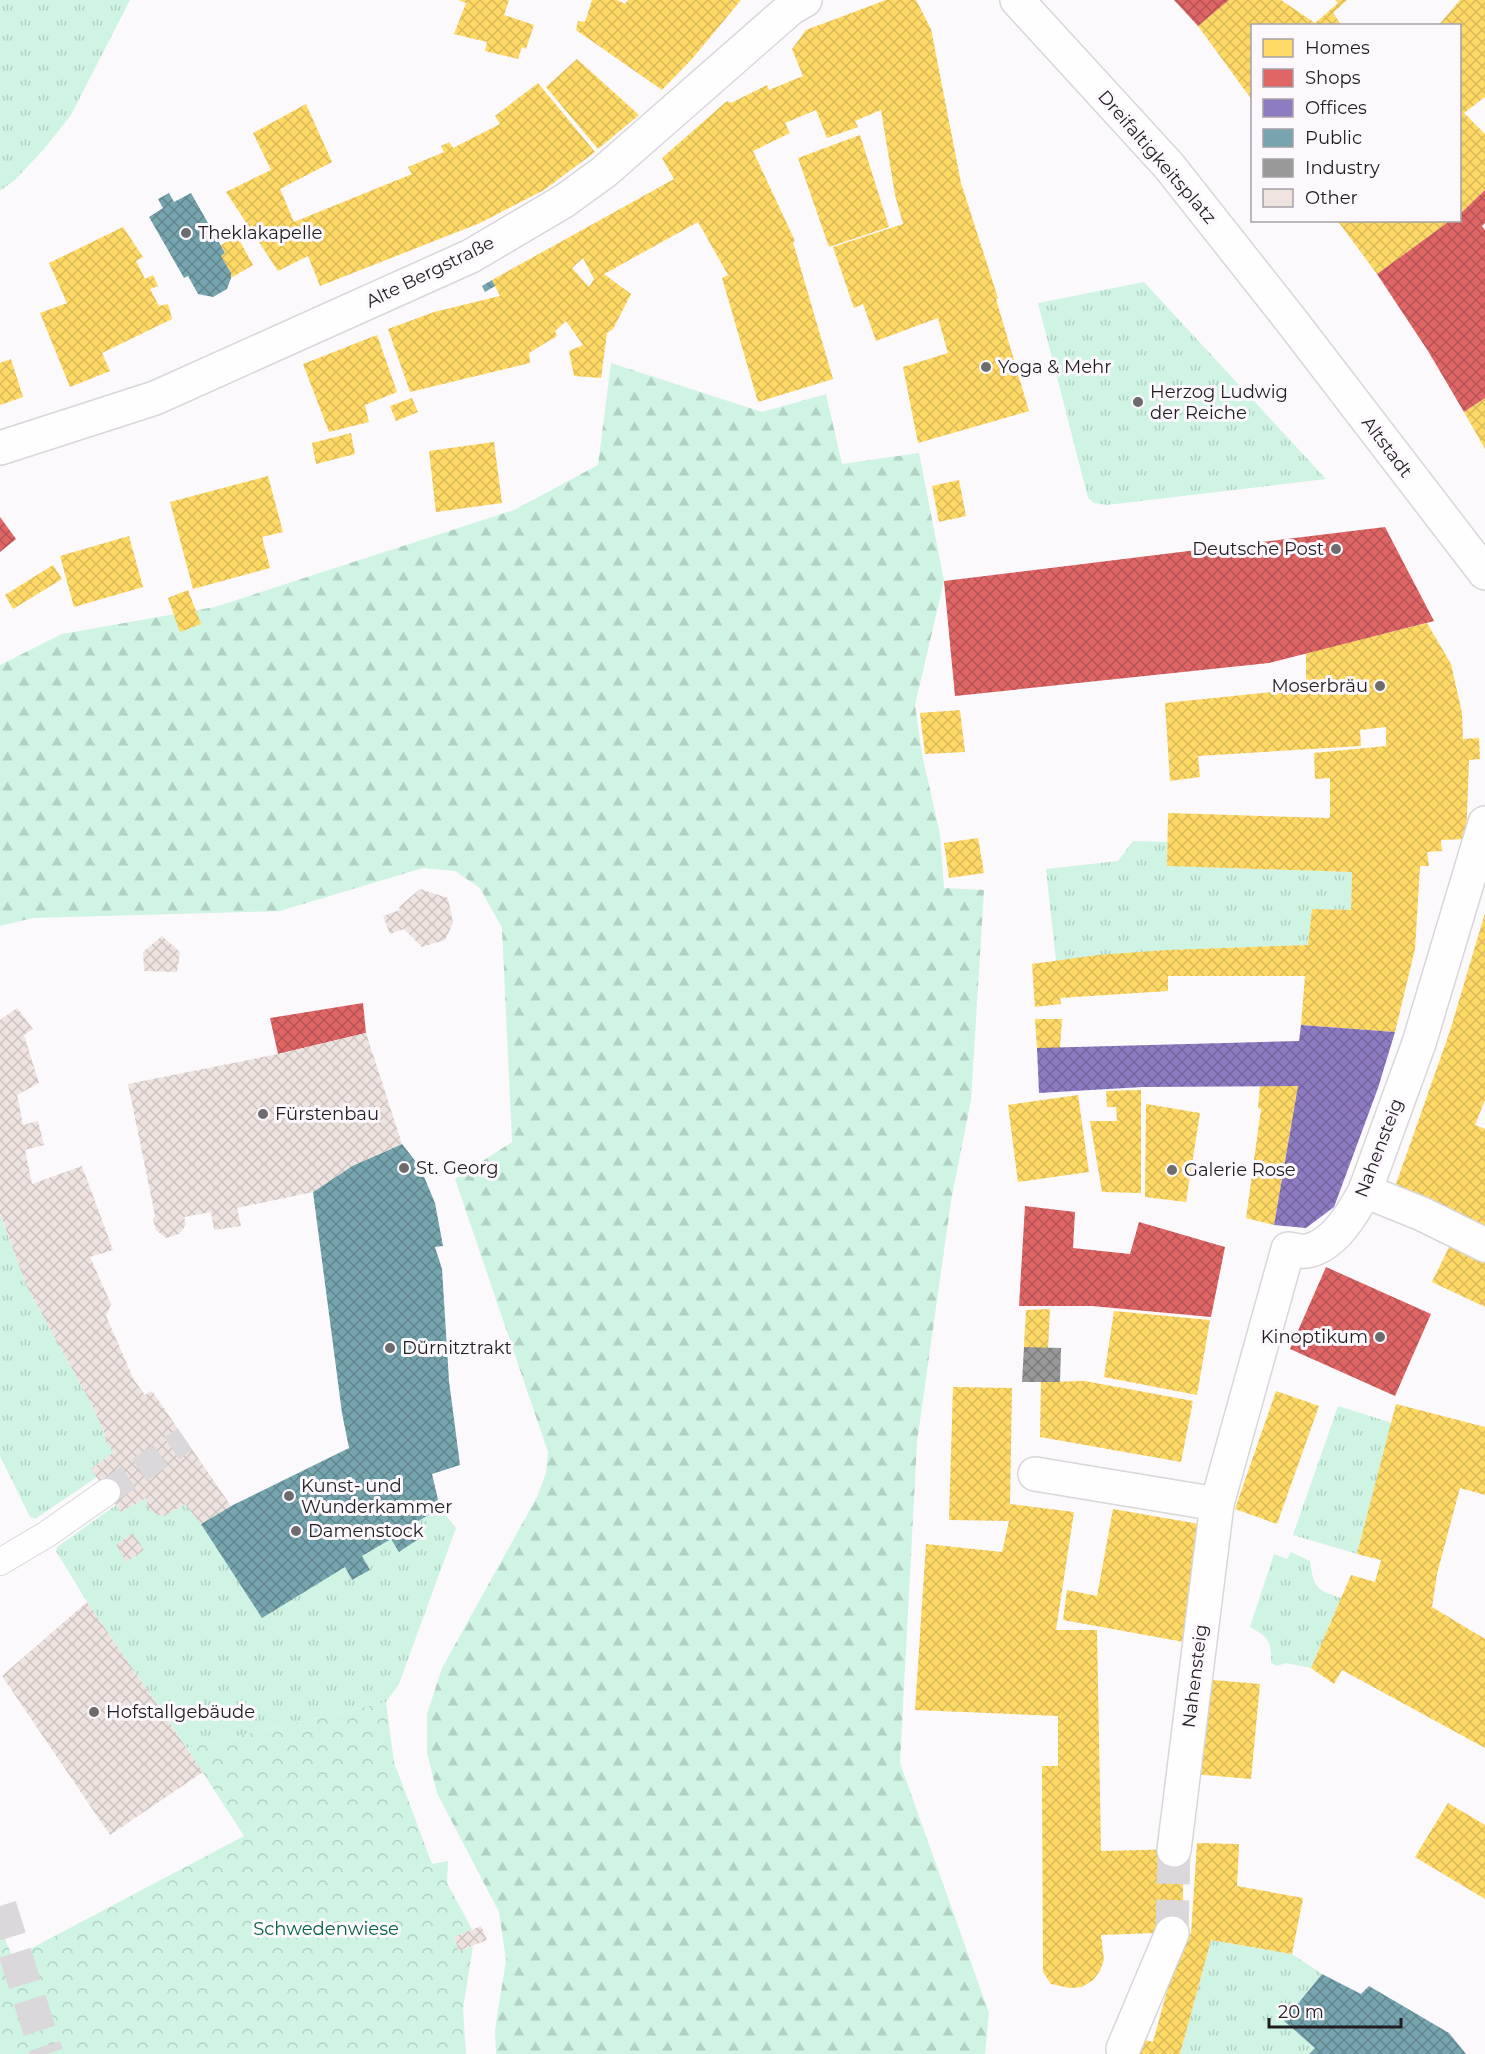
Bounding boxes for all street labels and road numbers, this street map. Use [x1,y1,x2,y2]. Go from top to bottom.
street label: Dreifaltigkeitsplatz [1093,86,1221,228]
street label: Alte Bergstraße [362,231,498,313]
street label: Altstadt [1357,412,1417,482]
street label: Nahensteig [1350,1095,1408,1201]
street label: Nahensteig [1178,1623,1212,1729]

